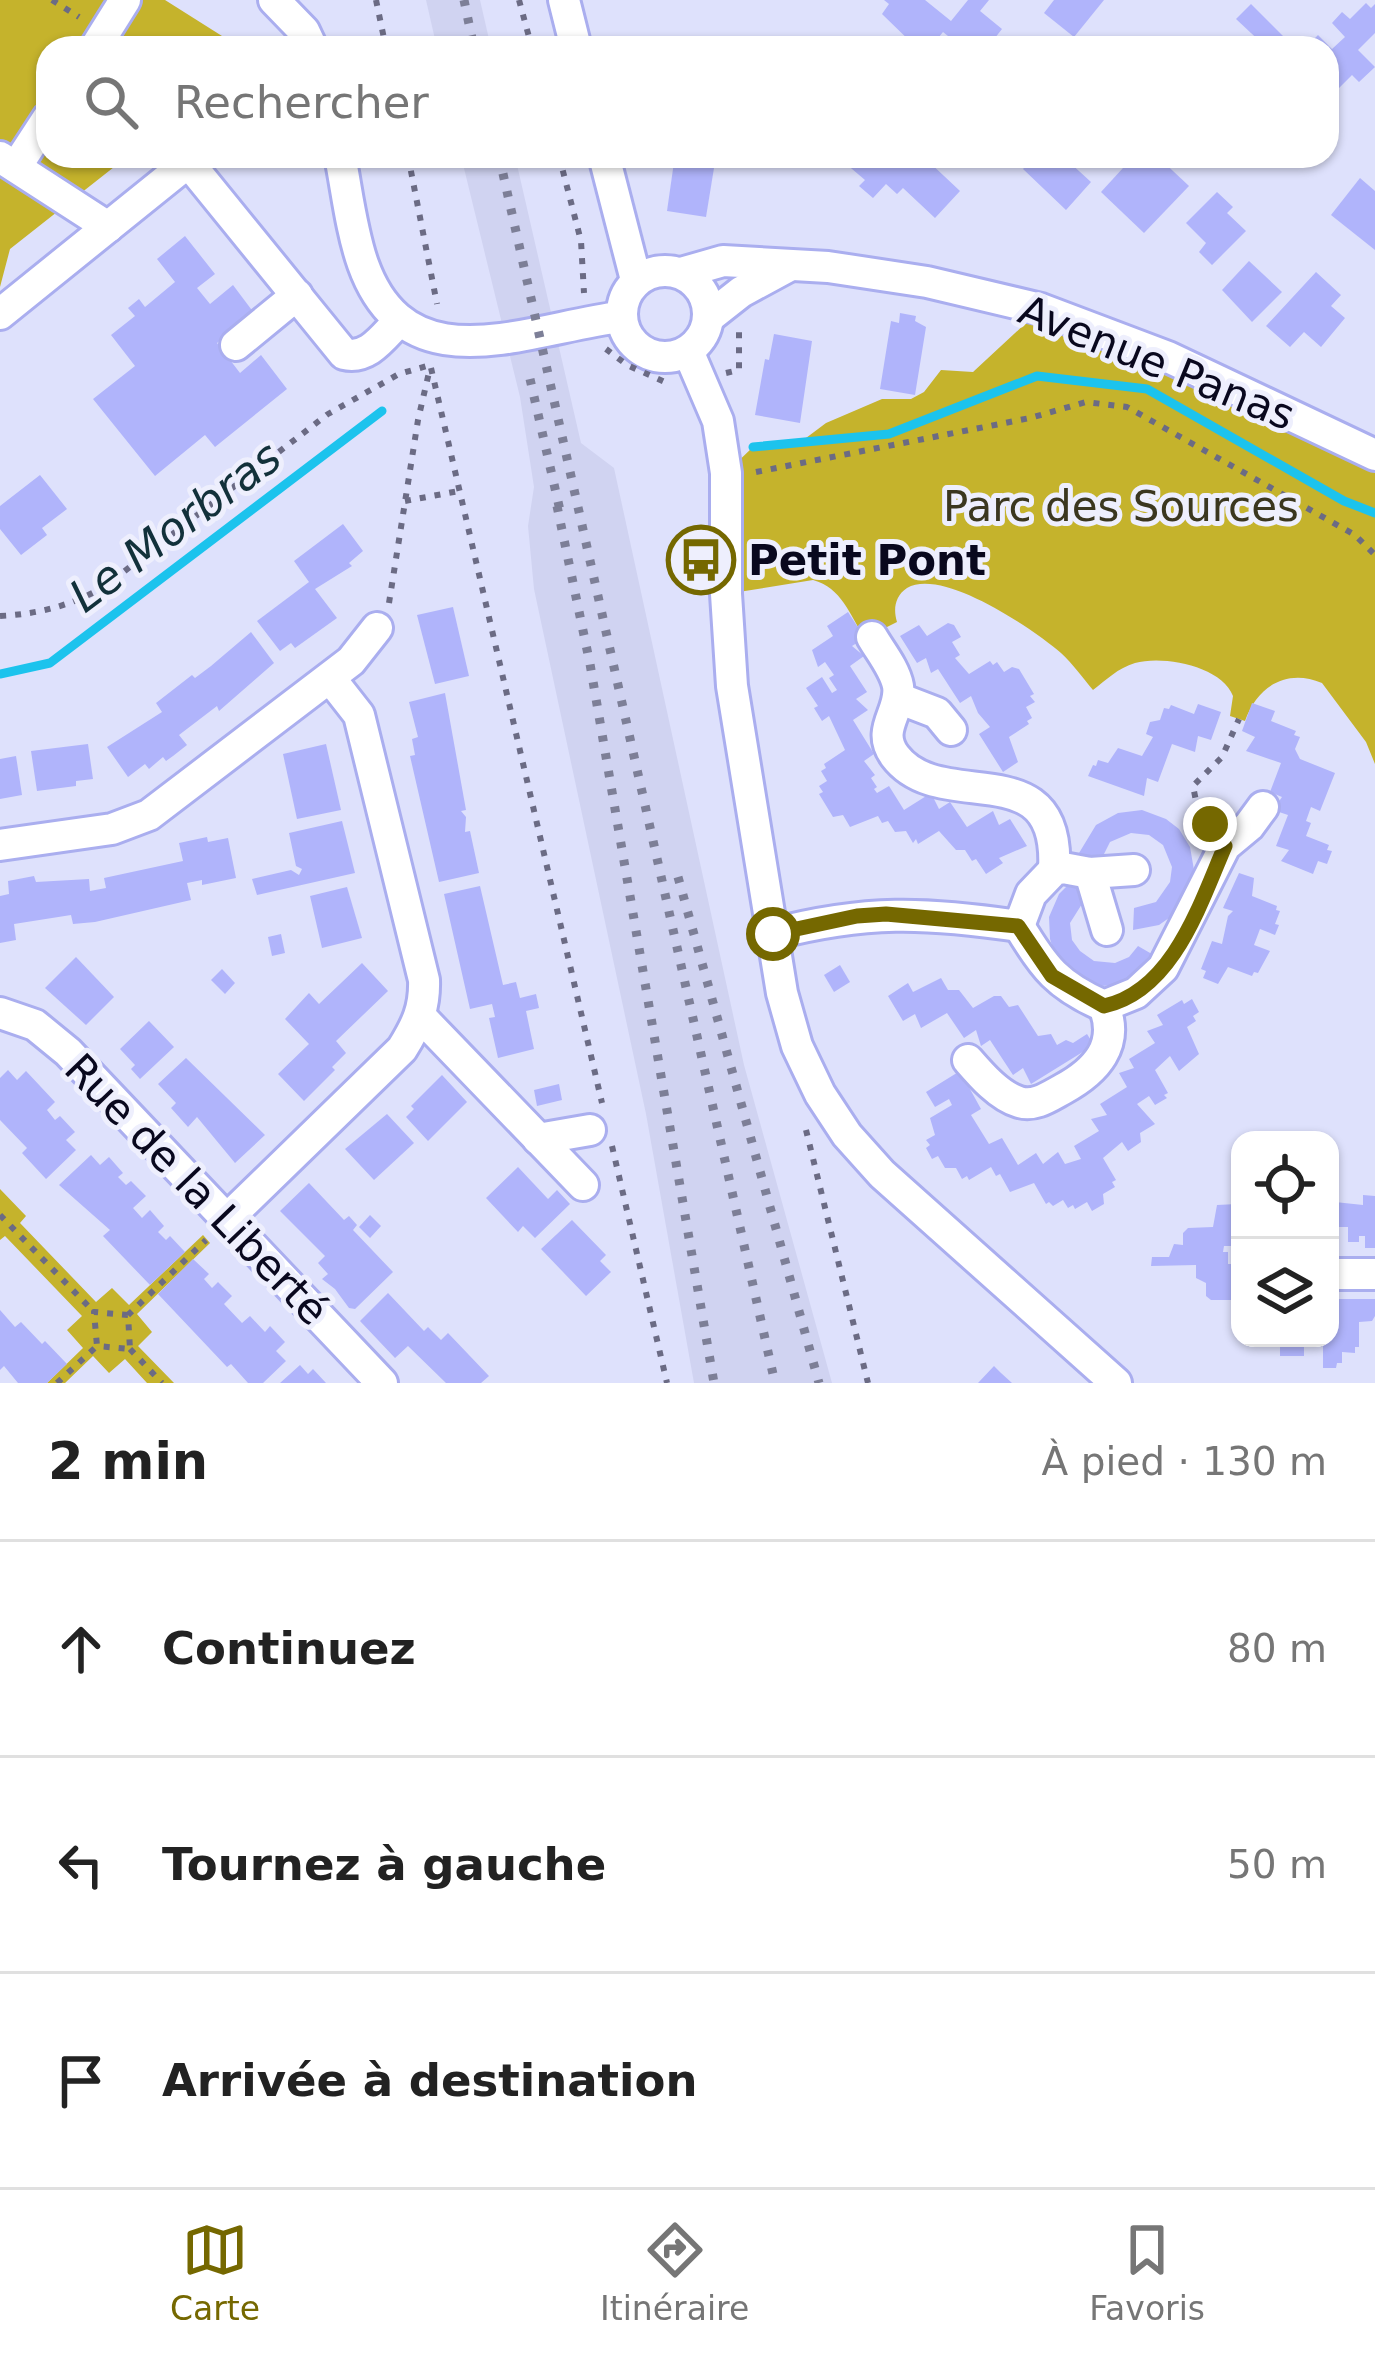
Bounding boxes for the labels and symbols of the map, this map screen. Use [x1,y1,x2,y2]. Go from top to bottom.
street label: Avenue Panas [1012,285,1302,440]
water label: Le Morbras [60,430,291,623]
park label: Parc des Sources [943,482,1299,531]
bus stop icon: Petit Pont [666,525,736,595]
place label: Petit Pont [748,536,986,585]
route end [1183,797,1237,851]
route start [746,907,800,961]
street label: Rue de la Liberté [55,1044,338,1335]

